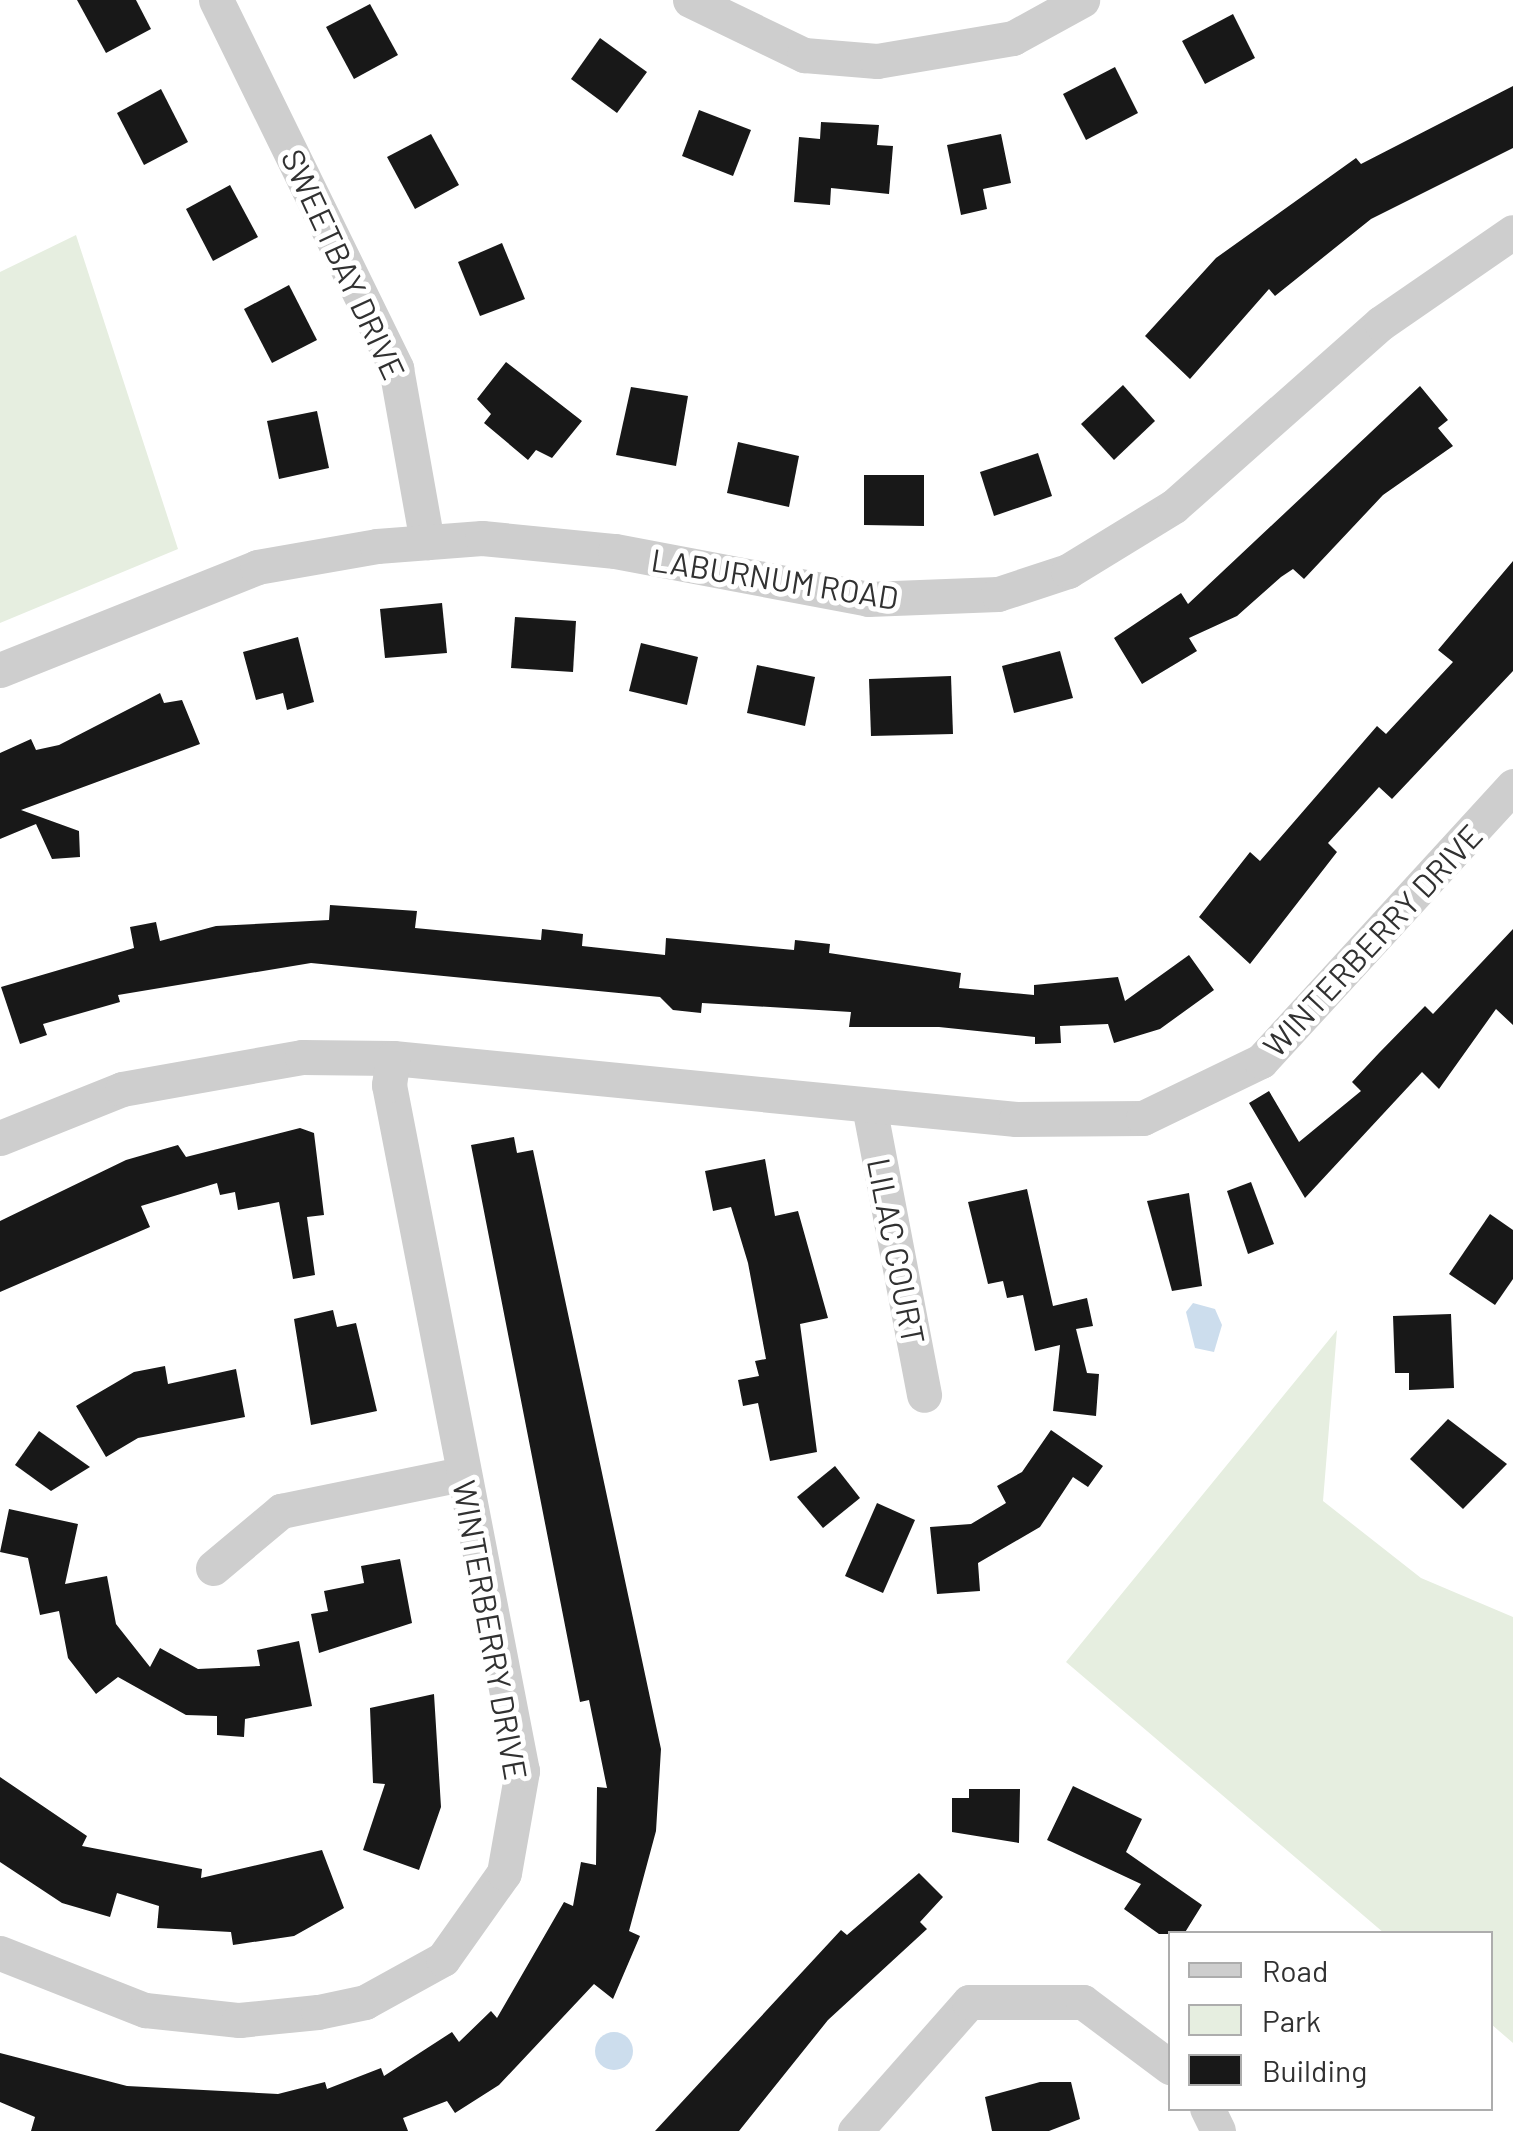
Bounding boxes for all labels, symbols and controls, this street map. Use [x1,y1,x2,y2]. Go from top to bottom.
street label: SWEETBAY DRIVE [274,143,414,385]
street label: LABURNUM ROAD [649,540,901,616]
street label: WINTERBERRY DRIVE [1255,816,1489,1064]
street label: LILAC COURT [860,1155,934,1347]
street label: WINTERBERRY DRIVE [446,1477,536,1783]
legend [1168,1931,1493,2111]
text: Road [1262,1952,1328,1988]
text: Park [1262,2002,1321,2038]
text: Building [1262,2052,1367,2088]

